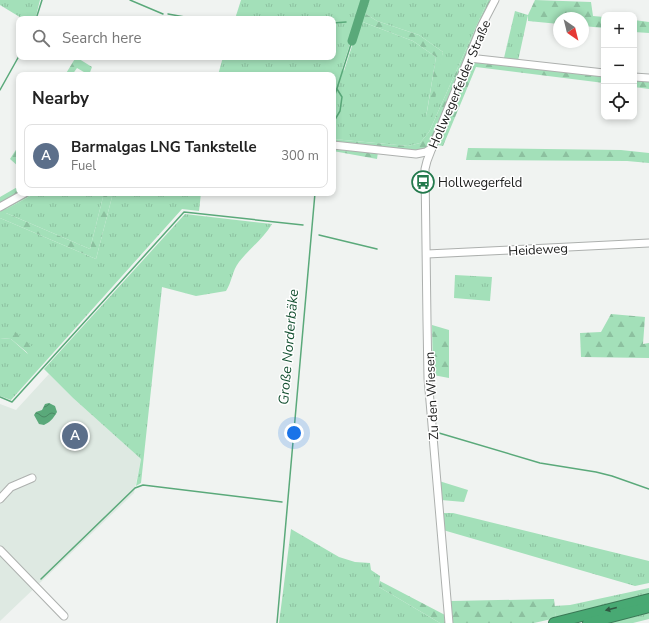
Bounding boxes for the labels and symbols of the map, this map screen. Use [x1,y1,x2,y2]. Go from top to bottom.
north arrow [553,12,589,48]
street label: Hollwegerfelder Straße [425,17,495,152]
bus stop icon: Hollwegerfeld [410,169,436,195]
place label: Hollwegerfeld [438,174,522,192]
street label: Heideweg [508,239,568,261]
water label: Große Norderbäke [274,288,303,406]
street label: Zu den Wiesen [421,351,443,440]
pin: A [62,421,88,451]
your location [284,423,304,443]
one-way arrow [605,606,617,612]

